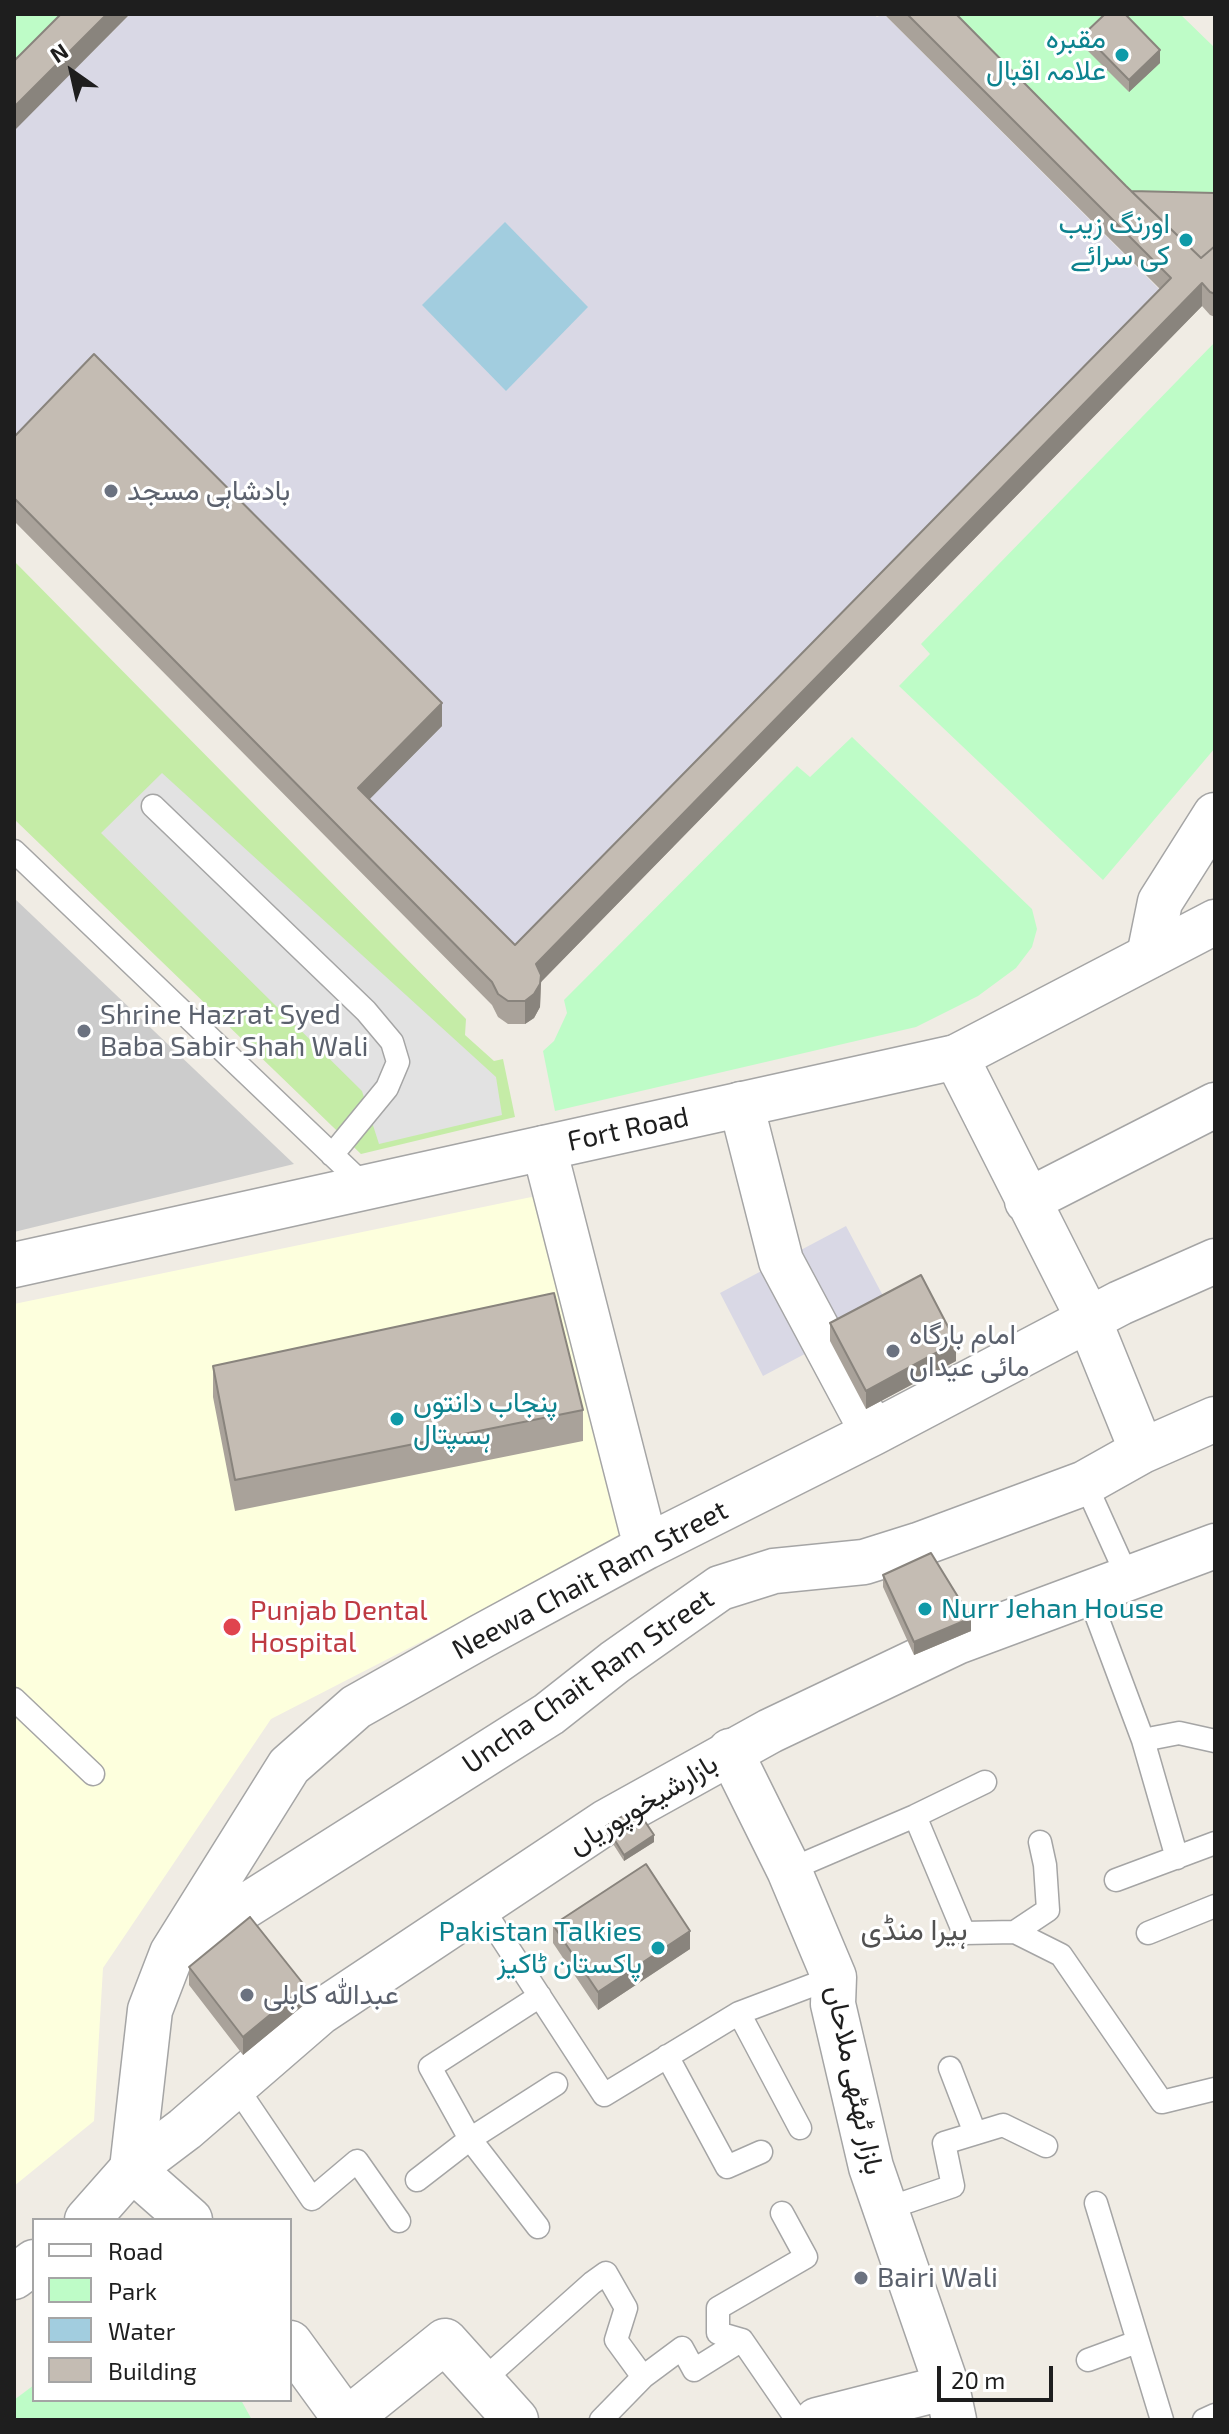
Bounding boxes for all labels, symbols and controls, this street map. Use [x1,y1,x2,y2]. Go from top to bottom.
place label: مقبرہ علامہ اقبال [986,22,1106,88]
north arrow [32,32,112,112]
text: N [45,37,72,67]
marker: مقبرہ علامہ اقبال [1113,46,1131,64]
place label: اورنگ زیب کی سرائے [1058,207,1170,273]
marker: اورنگ زیب کی سرائے [1177,231,1195,249]
place label: بادشاہی مسجد [127,474,290,508]
marker: بادشاہی مسجد [102,482,120,500]
place label: Shrine Hazrat Syed Baba Sabir Shah Wali [100,998,368,1064]
marker: Shrine Hazrat Syed Baba Sabir Shah Wali [75,1022,93,1040]
street label: Fort Road [564,1100,692,1158]
place label: امام بارگاہ مائی عیداں [909,1318,1029,1384]
marker: امام بارگاہ مائی عیداں [884,1342,902,1360]
place label: پنجاب دانتوں ہسپتال [413,1386,558,1452]
marker: پنجاب دانتوں ہسپتال [388,1410,406,1428]
street label: Neewa Chait Ram Street [447,1493,733,1667]
street label: Uncha Chait Ram Street [456,1581,720,1781]
place label: Nurr Jehan House [941,1592,1164,1626]
place label: Punjab Dental Hospital [250,1594,428,1660]
marker: Nurr Jehan House [916,1600,934,1618]
marker: Punjab Dental Hospital [221,1616,243,1638]
street label: بازارشیخوپوریاں [562,1746,724,1862]
district label: ہیرا منڈی [861,1912,967,1948]
place label: Pakistan Talkies پاکستان ٹاکیز [438,1915,642,1981]
marker: Pakistan Talkies پاکستان ٹاکیز [649,1939,667,1957]
place label: عبدﷲ کابلی [263,1978,399,2012]
street label: بازار ٹھٹھی ملاحاں [819,1982,891,2178]
marker: عبدﷲ کابلی [238,1986,256,2004]
legend [32,2218,292,2402]
text: Road [108,2236,163,2265]
place label: Bairi Wali [877,2261,998,2295]
marker: Bairi Wali [852,2269,870,2287]
text: Park [108,2276,157,2305]
text: Water [108,2316,175,2345]
scale bar [941,2350,1057,2400]
text: Building [108,2356,197,2385]
text: 20 m [951,2365,1005,2394]

